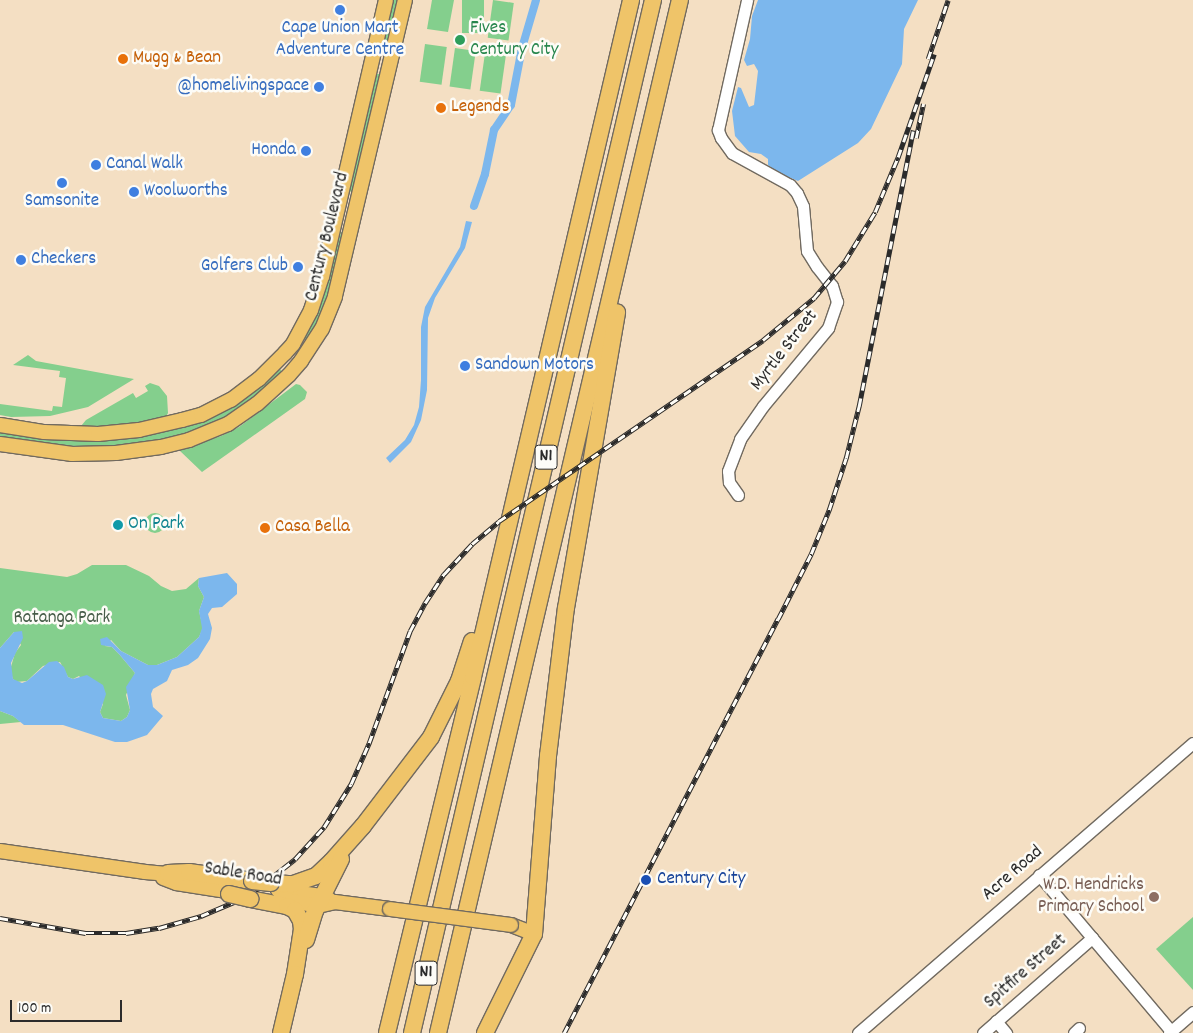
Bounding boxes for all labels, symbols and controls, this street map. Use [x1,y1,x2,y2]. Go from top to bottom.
marker: Cape Union Mart Adventure Centre [334,4,346,16]
place label: Cape Union Mart Adventure Centre [276,18,404,62]
place label: Fives Century City [470,18,558,62]
marker: Fives Century City [454,34,466,46]
place label: Mugg & Bean [133,48,221,70]
marker: Mugg & Bean [117,53,129,65]
place label: @homelivingspace [177,76,309,98]
marker: @homelivingspace [313,81,325,93]
place label: Legends [451,97,510,119]
marker: Legends [435,102,447,114]
place label: Honda [251,140,296,162]
marker: Honda [300,145,312,157]
place label: Canal Walk [106,154,183,176]
marker: Canal Walk [90,159,102,171]
street label: Century Boulevard [301,170,355,304]
marker: Samsonite [56,177,68,189]
place label: Woolworths [144,181,228,203]
marker: Woolworths [128,186,140,198]
place label: Samsonite [25,191,99,213]
place label: Checkers [31,249,96,271]
marker: Checkers [15,254,27,266]
place label: Golfers Club [201,256,288,278]
marker: Golfers Club [292,261,304,273]
street label: Myrtle Street [746,306,824,396]
place label: Sandown Motors [475,355,594,377]
marker: Sandown Motors [459,360,471,372]
road number: N1 [534,442,558,472]
place label: On Park [128,514,184,536]
place label: Casa Bella [275,517,350,539]
marker: On Park [112,519,124,531]
marker: Casa Bella [259,522,271,534]
park label: Ratanga Park [14,608,110,630]
street label: Acre Road [978,841,1048,907]
street label: Sable Road [203,858,283,892]
place label: Century City [657,869,745,891]
marker: Century City [639,873,653,887]
place label: W.D. Hendricks Primary School [1038,875,1144,919]
marker: W.D. Hendricks Primary School [1148,891,1160,903]
street label: Spitfire Street [980,930,1072,1014]
road number: N1 [414,958,438,988]
scale bar [12,990,125,1022]
text: 100 m [18,998,51,1020]

